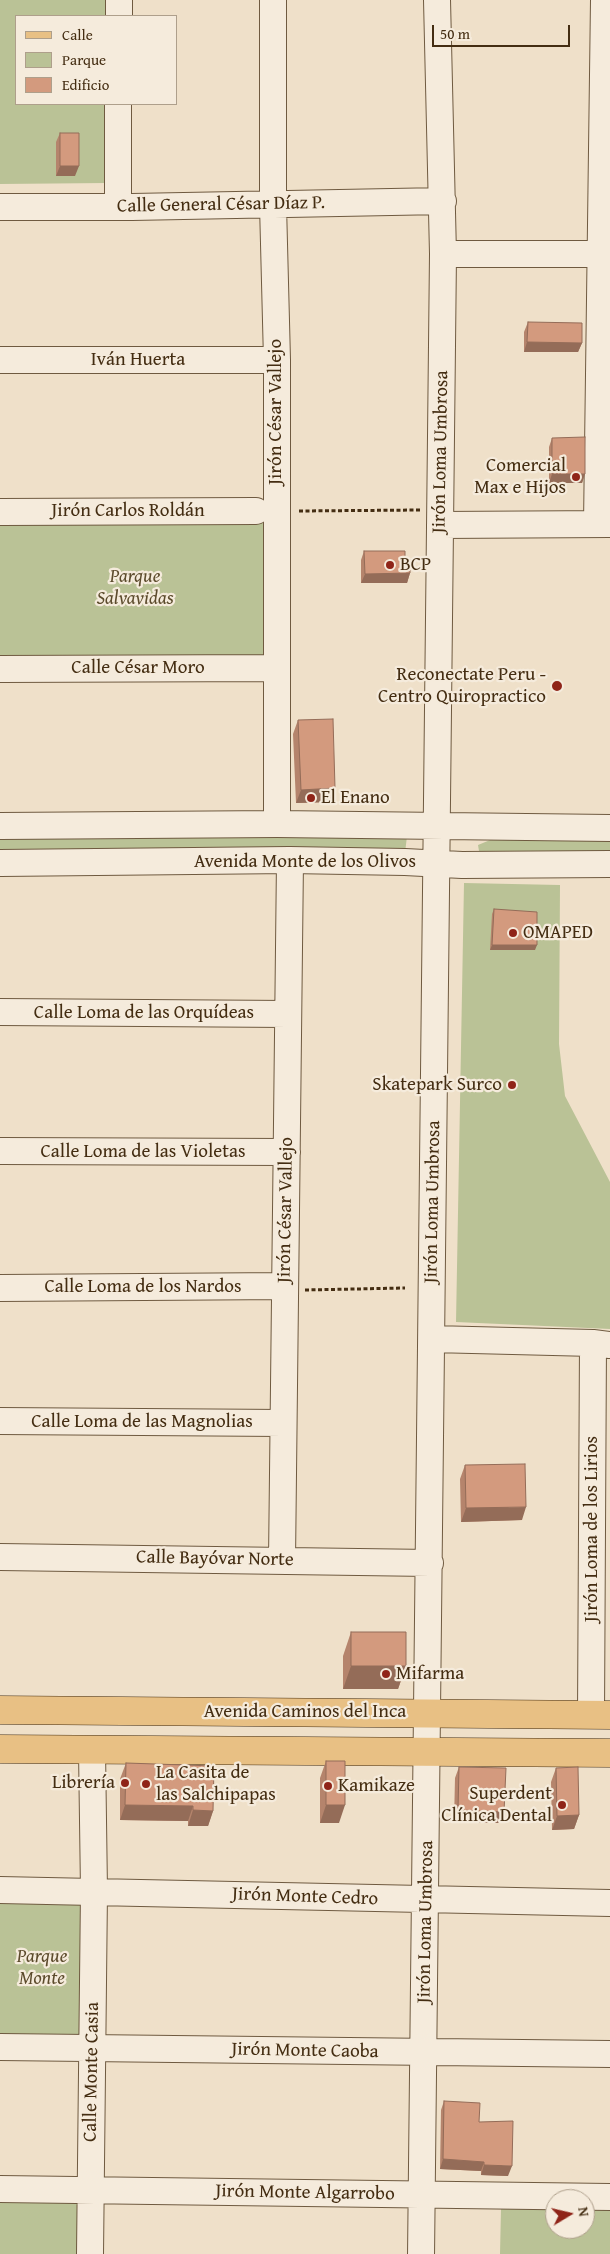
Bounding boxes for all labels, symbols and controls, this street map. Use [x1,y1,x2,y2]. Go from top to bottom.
legend [15,15,178,105]
scale bar [435,15,572,47]
text: 50 m [440,23,470,44]
text: Calle [62,24,93,45]
text: Parque [62,49,106,70]
text: Edificio [62,74,109,95]
street label: Calle General César Díaz P. [117,192,325,218]
street label: Jirón César Vallejo [265,339,287,485]
street label: Iván Huerta [91,349,185,371]
street label: Jirón Loma Umbrosa [428,370,454,534]
place label: Comercial Max e Hijos [474,455,566,499]
marker: Comercial Max e Hijos [570,471,582,483]
street label: Jirón Carlos Roldán [51,500,205,522]
place label: BCP [400,554,431,576]
marker: BCP [384,559,396,571]
park label: Parque Salvavidas [96,566,174,610]
street label: Calle César Moro [71,657,205,679]
place label: Reconectate Peru - Centro Quiropractico [378,664,546,708]
marker: Reconectate Peru - Centro Quiropractico [550,679,564,693]
place label: El Enano [321,787,390,809]
marker: El Enano [305,792,317,804]
street label: Avenida Monte de los Olivos [194,851,416,873]
place label: OMAPED [523,922,593,944]
marker: OMAPED [507,927,519,939]
street label: Calle Loma de las Orquídeas [34,1002,254,1024]
place label: Skatepark Surco [372,1074,502,1096]
marker: Skatepark Surco [506,1079,518,1091]
street label: Jirón Loma Umbrosa [420,1120,446,1284]
street label: Jirón César Vallejo [273,1137,299,1283]
street label: Calle Loma de las Violetas [41,1141,245,1163]
street label: Calle Loma de los Nardos [44,1276,242,1298]
street label: Calle Loma de las Magnolias [31,1411,253,1433]
street label: Jirón Loma de los Lirios [581,1436,603,1622]
street label: Calle Bayóvar Norte [136,1546,294,1572]
place label: Mifarma [396,1663,464,1685]
marker: Mifarma [380,1668,392,1680]
street label: Avenida Caminos del Inca [204,1701,406,1723]
place label: La Casita de las Salchipapas [156,1762,276,1806]
place label: Librería [52,1772,115,1794]
place label: Kamikaze [338,1775,415,1797]
marker: Librería [119,1777,131,1789]
marker: La Casita de las Salchipapas [140,1778,152,1790]
marker: Kamikaze [322,1780,334,1792]
place label: Superdent Clínica Dental [441,1783,552,1827]
marker: Superdent Clínica Dental [556,1799,568,1811]
street label: Jirón Loma Umbrosa [413,1840,439,2004]
street label: Jirón Monte Cedro [232,1883,378,1911]
park label: Parque Monte [17,1946,67,1990]
street label: Calle Monte Casia [79,2002,105,2142]
street label: Jirón Monte Caoba [231,2038,379,2064]
street label: Jirón Monte Algarrobo [215,2180,395,2206]
north arrow [545,2189,595,2239]
text: N [573,2206,594,2218]

